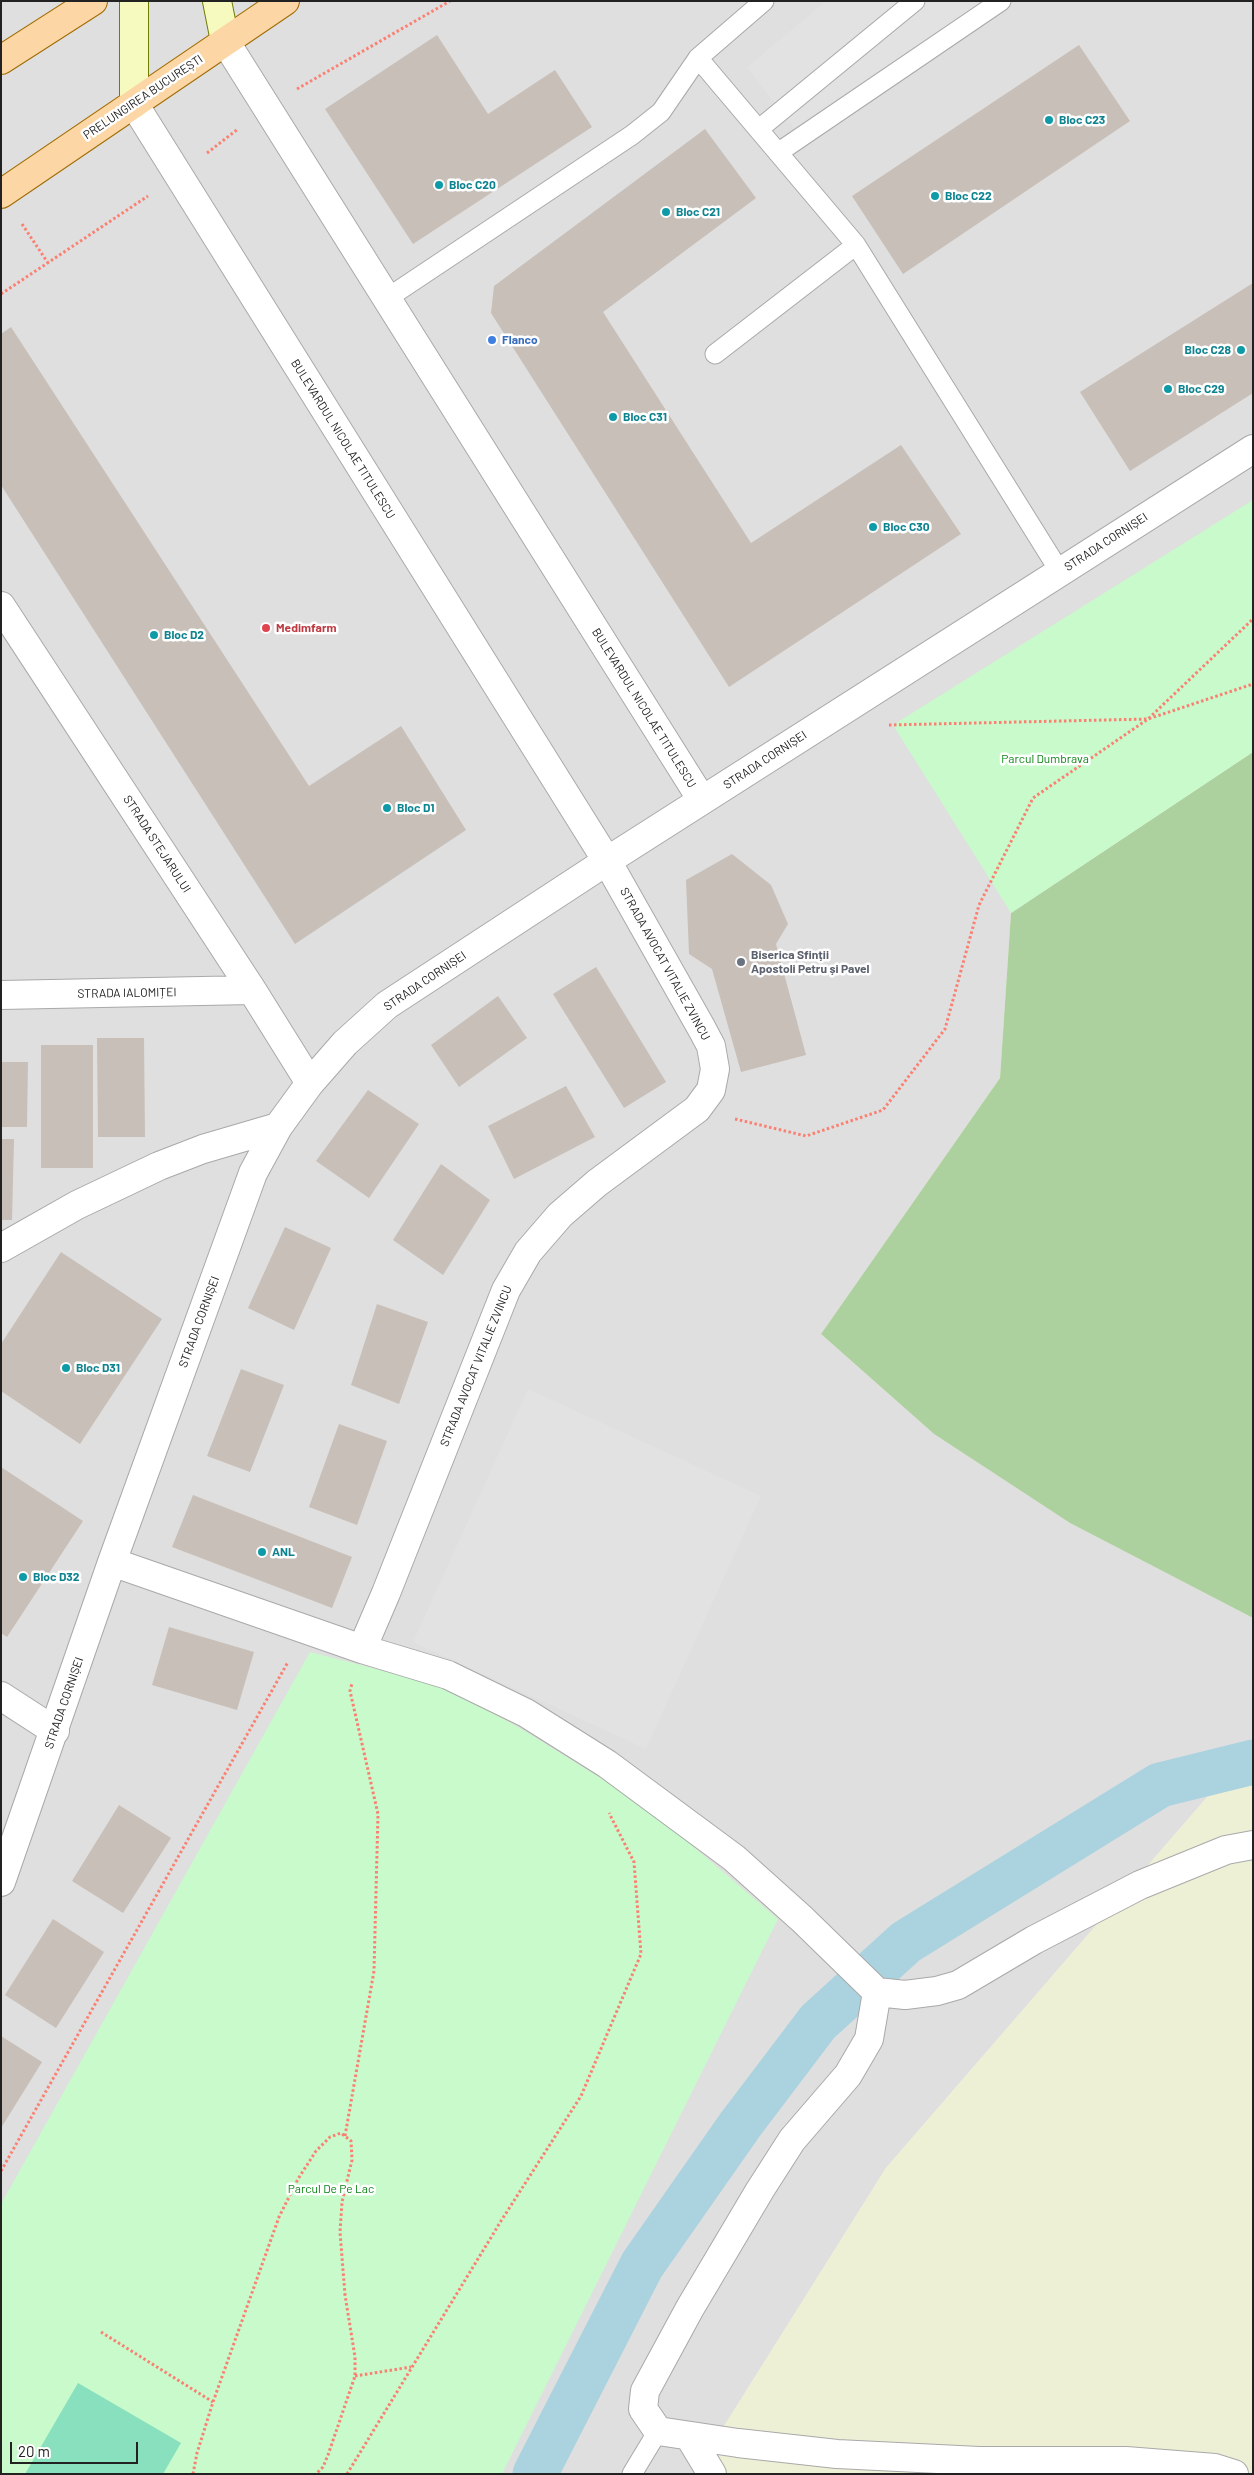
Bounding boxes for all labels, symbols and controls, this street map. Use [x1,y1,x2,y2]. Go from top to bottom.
street label: PRELUNGIREA BUCUREȘTI [81,52,205,142]
place label: Bloc C23 [1059,113,1105,127]
marker: Bloc C23 [1043,114,1055,126]
place label: Bloc C20 [449,178,496,192]
marker: Bloc C20 [433,179,445,191]
place label: Bloc C22 [945,189,992,203]
marker: Bloc C22 [929,190,941,202]
place label: Bloc C21 [676,205,720,219]
marker: Bloc C21 [660,206,672,218]
place label: Flanco [502,333,538,347]
marker: Flanco [486,334,498,346]
place label: Bloc C28 [1185,343,1231,357]
marker: Bloc C28 [1235,344,1247,356]
street label: BULEVARDUL NICOLAE TITULESCU [288,357,398,521]
place label: Bloc C29 [1178,382,1224,396]
marker: Bloc C29 [1162,383,1174,395]
place label: Bloc C31 [623,410,667,424]
marker: Bloc C31 [607,411,619,423]
street label: STRADA CORNIȘEI [1062,510,1150,574]
place label: Bloc C30 [883,520,930,534]
marker: Bloc C30 [867,521,879,533]
place label: Medimfarm [276,621,337,635]
marker: Medimfarm [260,622,272,634]
street label: BULEVARDUL NICOLAE TITULESCU [589,626,699,790]
place label: Bloc D2 [164,628,204,642]
marker: Bloc D2 [148,629,160,641]
street label: STRADA CORNIȘEI [721,728,809,792]
park label: Parcul Dumbrava [1001,752,1089,766]
street label: STRADA STEJARULUI [120,793,194,895]
place label: Bloc D1 [397,801,435,815]
marker: Bloc D1 [381,802,393,814]
street label: STRADA AVOCAT VITALIE ZVINCU [617,885,713,1043]
street label: STRADA CORNIȘEI [381,948,469,1014]
place label: Biserica Sfinții Apostoli Petru și Pavel [751,948,869,976]
marker: Biserica Sfinții Apostoli Petru și Pavel [735,956,747,968]
street label: STRADA IALOMIȚEI [77,985,177,1001]
street label: STRADA CORNIȘEI [176,1274,222,1370]
street label: STRADA AVOCAT VITALIE ZVINCU [437,1283,515,1449]
place label: Bloc D31 [76,1361,120,1375]
marker: Bloc D31 [60,1362,72,1374]
place label: ANL [272,1545,295,1559]
marker: ANL [256,1546,268,1558]
place label: Bloc D32 [33,1570,80,1584]
marker: Bloc D32 [17,1571,29,1583]
street label: STRADA CORNIȘEI [42,1655,86,1751]
park label: Parcul De Pe Lac [288,2182,374,2196]
scale bar [12,2432,140,2464]
text: 20 m [18,2442,50,2460]

